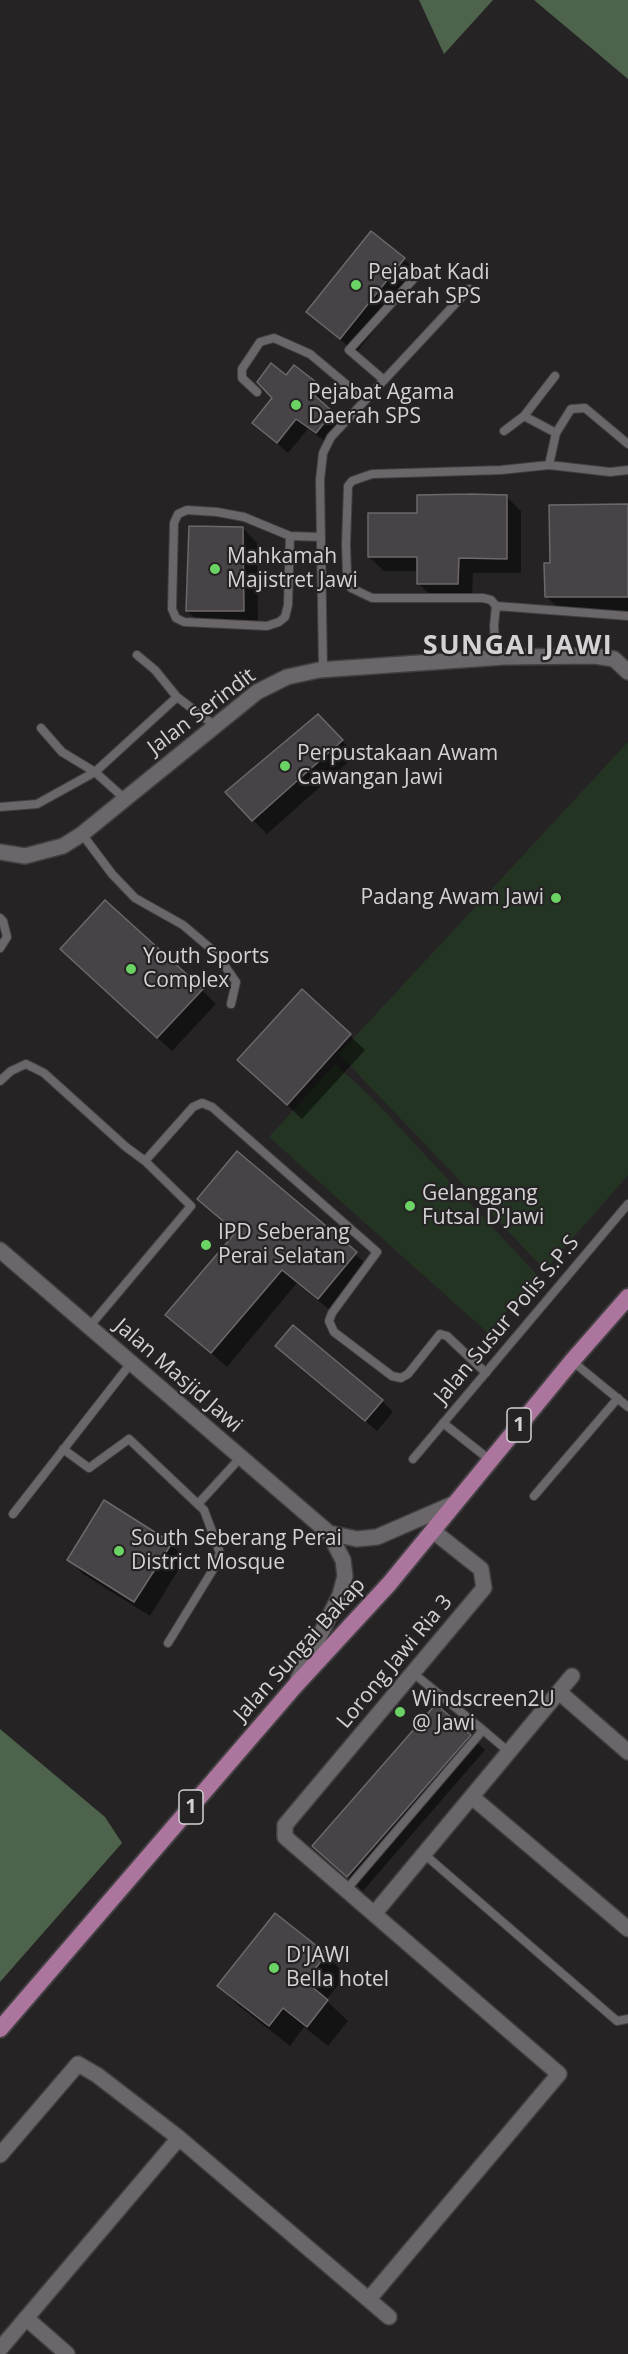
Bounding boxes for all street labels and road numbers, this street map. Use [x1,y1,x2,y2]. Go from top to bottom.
street label: Jalan Serindit [143,663,261,761]
street label: Jalan Susur Polis S.P.S [429,1231,585,1409]
street label: Jalan Masjid Jawi [109,1314,247,1438]
road number: 1 [507,1408,531,1442]
street label: Jalan Sungai Bakap [229,1573,371,1727]
street label: Lorong Jawi Ria 3 [332,1590,458,1734]
road number: 1 [179,1790,203,1824]

